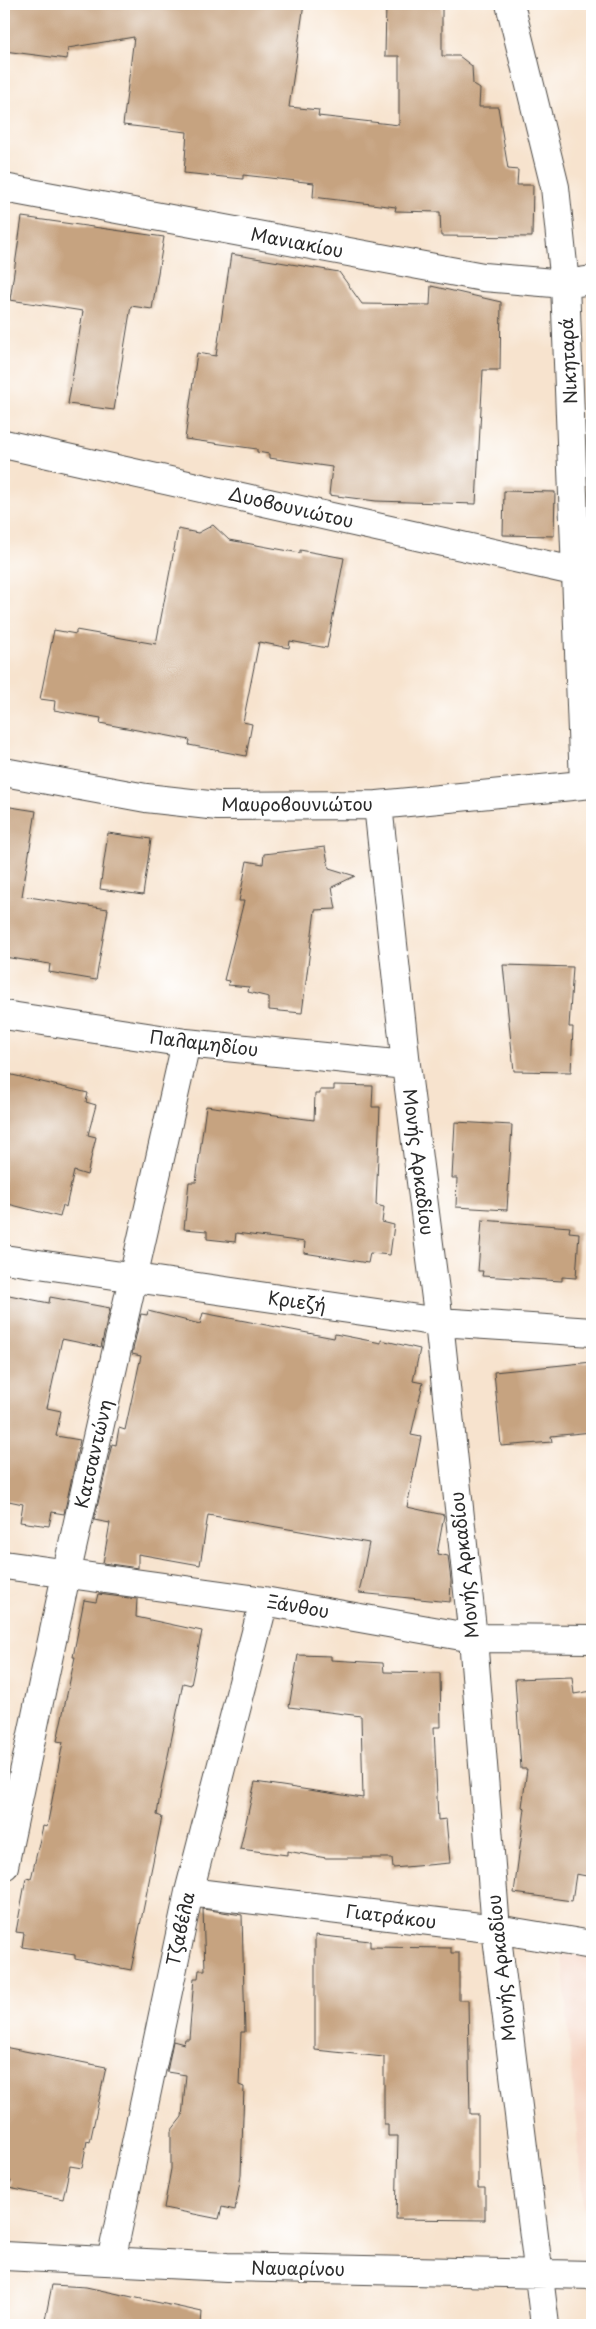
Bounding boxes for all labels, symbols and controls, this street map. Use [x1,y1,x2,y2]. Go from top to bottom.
street label: Μανιακίου [249,219,346,264]
street label: Νικηταρά [552,317,583,405]
street label: Δυοβουνιώτου [226,479,356,534]
street label: Μαυροβουνιώτου [221,790,373,817]
street label: Παλαμηδίου [148,1022,260,1063]
street label: Μονής Αρκαδίου [397,1087,442,1237]
street label: Κριεζή [266,1283,328,1318]
street label: Κατσαντώνη [67,1397,118,1511]
street label: Μονής Αρκαδίου [442,1490,485,1640]
street label: Ξάνθου [265,1587,331,1624]
street label: Τζαβέλα [159,1889,201,1968]
street label: Μονής Αρκαδίου [479,1893,522,2043]
street label: Γιατράκου [344,1897,438,1934]
street label: Ναυαρίνου [251,2253,345,2282]

